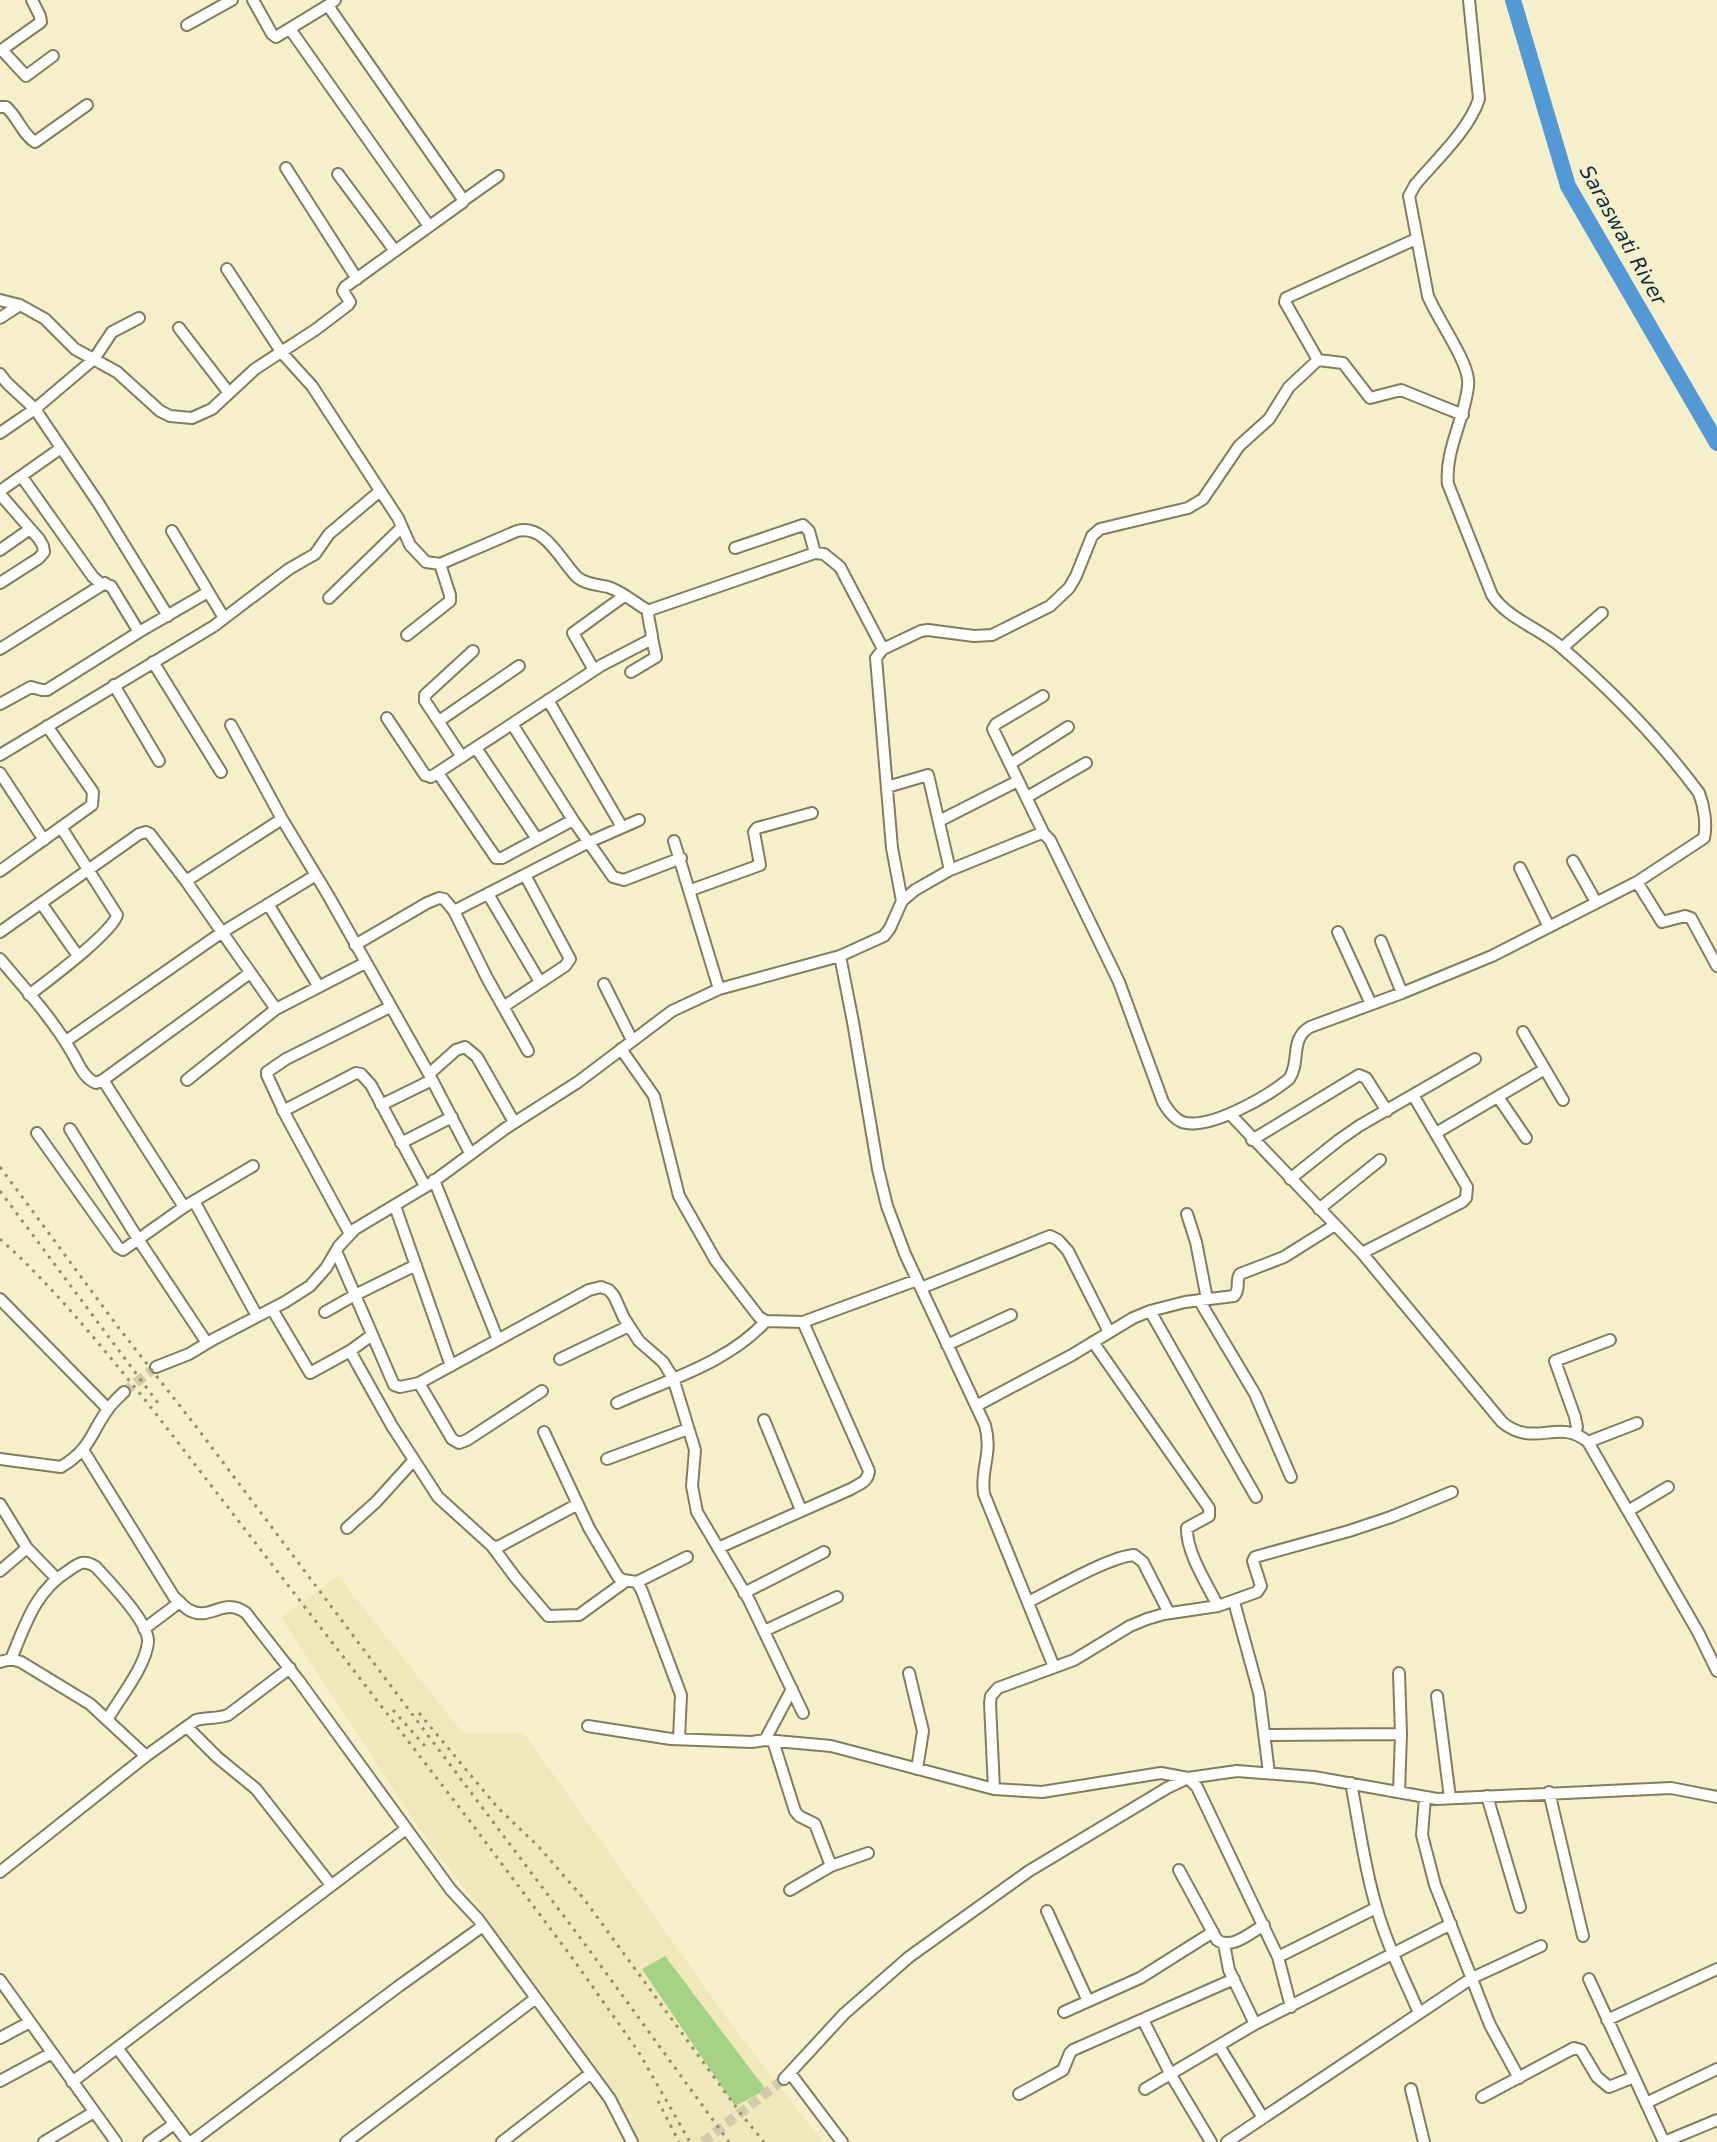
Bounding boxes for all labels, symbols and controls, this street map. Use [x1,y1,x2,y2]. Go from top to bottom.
water label: Saraswati River [1575,161,1672,311]

